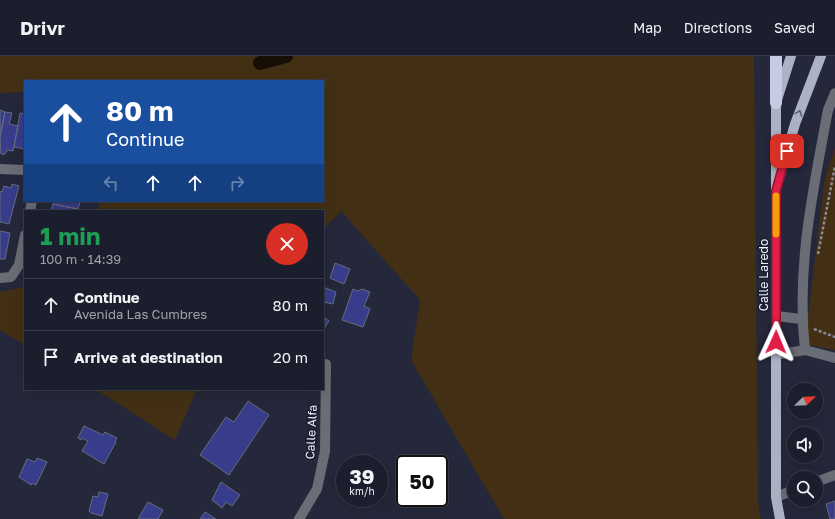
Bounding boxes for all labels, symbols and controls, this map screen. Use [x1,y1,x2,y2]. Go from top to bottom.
text: Drivr [20,16,65,39]
text: Map [633,19,662,36]
text: Directions [684,19,752,36]
text: Saved [774,19,815,36]
text: 80 m [106,94,174,127]
icon: ahead [40,96,92,148]
one-way arrow [794,110,803,117]
text: Continue [106,128,184,150]
pin [770,134,804,168]
icon: arrive [776,140,798,162]
icon: left [100,172,122,194]
icon: ahead [142,172,164,194]
icon: ahead [184,172,206,194]
icon: right [226,172,248,194]
text: 1 min [40,221,100,250]
button: close [266,223,308,265]
street label: Calle Laredo [756,239,771,311]
text: 100 m · 14:39 [40,251,121,267]
text: Continue [74,288,140,306]
icon: ahead [40,294,62,316]
text: 80 m [273,296,308,314]
text: Avenida Las Cumbres [74,306,207,322]
position arrow [755,321,797,363]
icon: arrive [40,346,62,368]
text: Arrive at destination [74,348,223,366]
text: 20 m [273,348,308,366]
north arrow [787,383,823,419]
map controls [787,383,823,507]
street label: Calle Alfa [302,404,320,460]
button: sound [787,427,823,463]
speed limit sign: 50 [396,455,448,507]
text: 39 [350,464,374,488]
button: search [787,471,823,507]
text: km/h [349,485,375,497]

